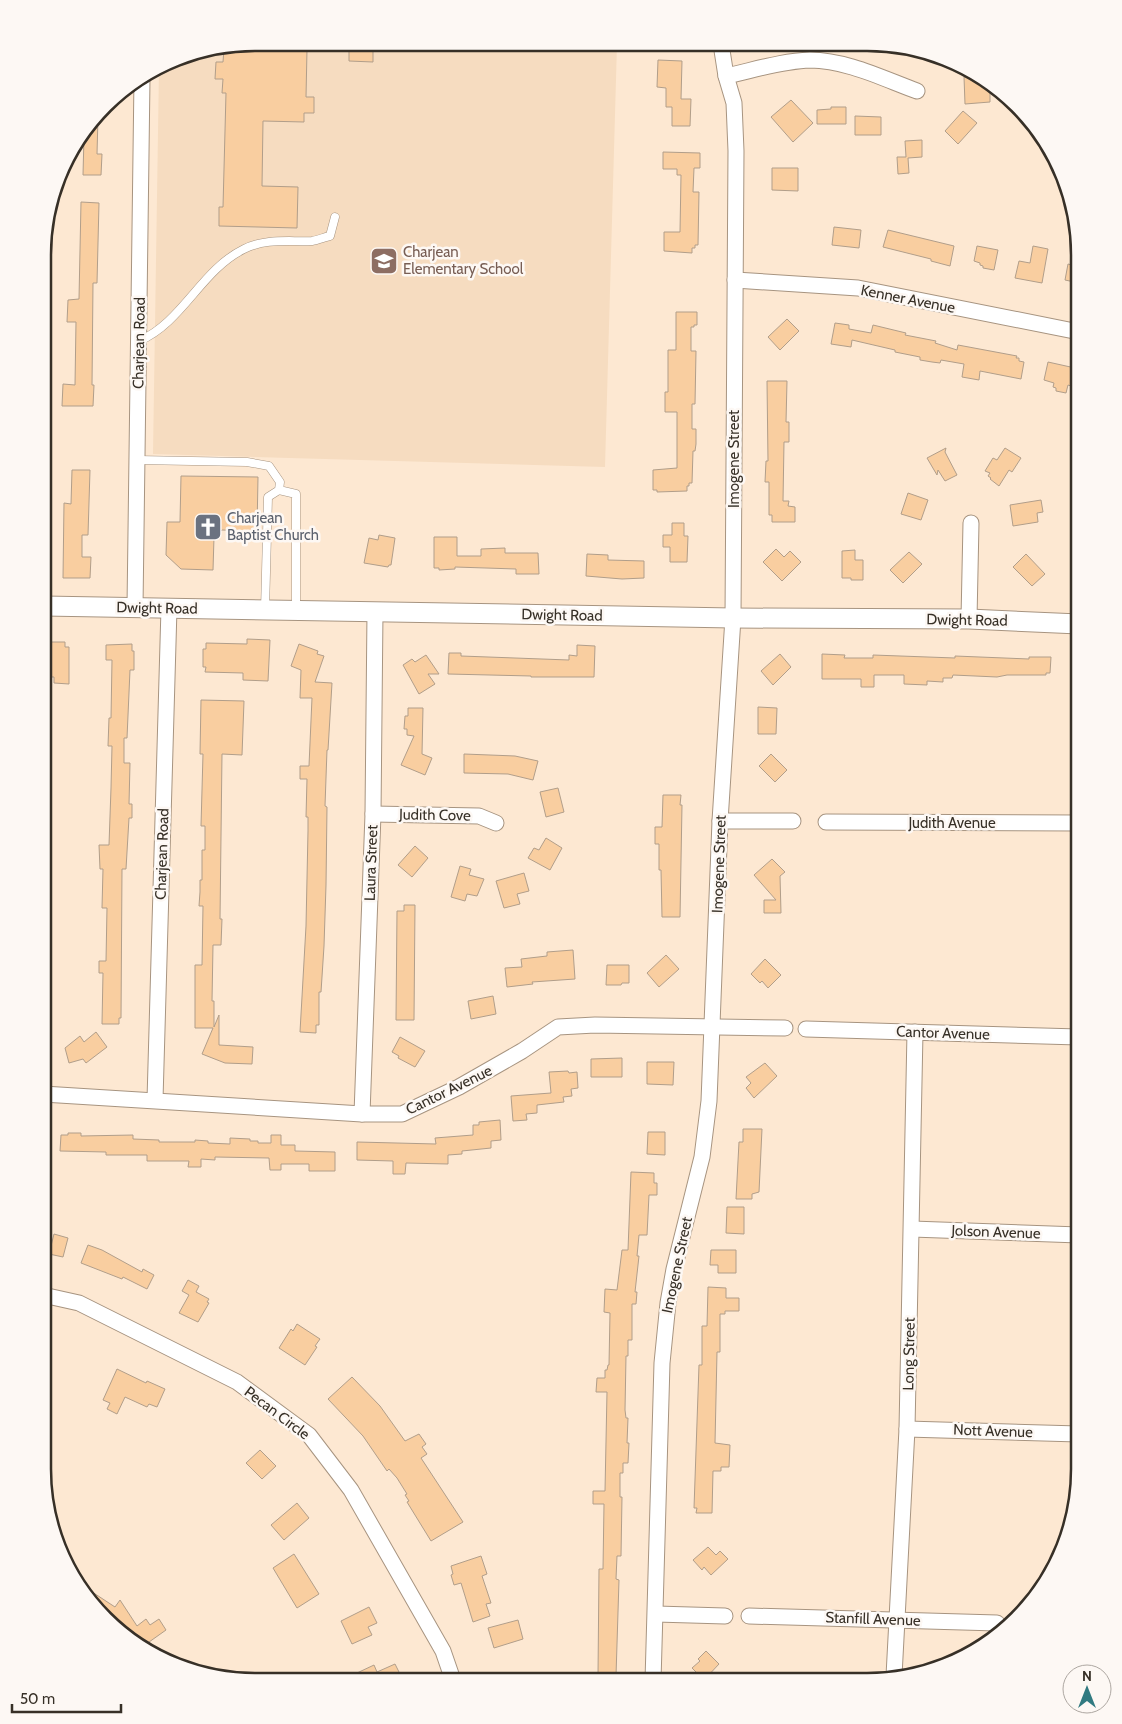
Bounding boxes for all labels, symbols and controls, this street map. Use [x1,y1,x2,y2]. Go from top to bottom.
place label: Charjean Elementary School [403,243,524,278]
school or university icon: Charjean Elementary School [369,246,399,276]
street label: Kenner Avenue [859,281,957,317]
street label: Charjean Road [129,297,149,389]
street label: Imogene Street [725,410,743,508]
place label: Charjean Baptist Church [227,509,319,544]
church icon: Charjean Baptist Church [193,512,223,542]
street label: Dwight Road [116,598,198,618]
street label: Dwight Road [521,605,603,625]
street label: Dwight Road [926,610,1008,630]
street label: Judith Cove [398,805,471,825]
street label: Charjean Road [151,808,173,900]
street label: Judith Avenue [907,814,996,832]
street label: Imogene Street [708,815,730,913]
street label: Laura Street [361,825,381,901]
street label: Cantor Avenue [896,1022,990,1044]
street label: Cantor Avenue [403,1061,495,1119]
street label: Imogene Street [658,1215,696,1315]
street label: Jolson Avenue [950,1221,1041,1243]
street label: Long Street [899,1317,919,1391]
street label: Pecan Circle [241,1383,314,1444]
street label: Nott Avenue [953,1421,1033,1441]
street label: Stanfill Avenue [825,1608,921,1630]
north arrow [1062,1664,1112,1714]
text: N [1082,1667,1092,1685]
scale bar [12,1682,121,1714]
text: 50 m [20,1690,55,1708]

